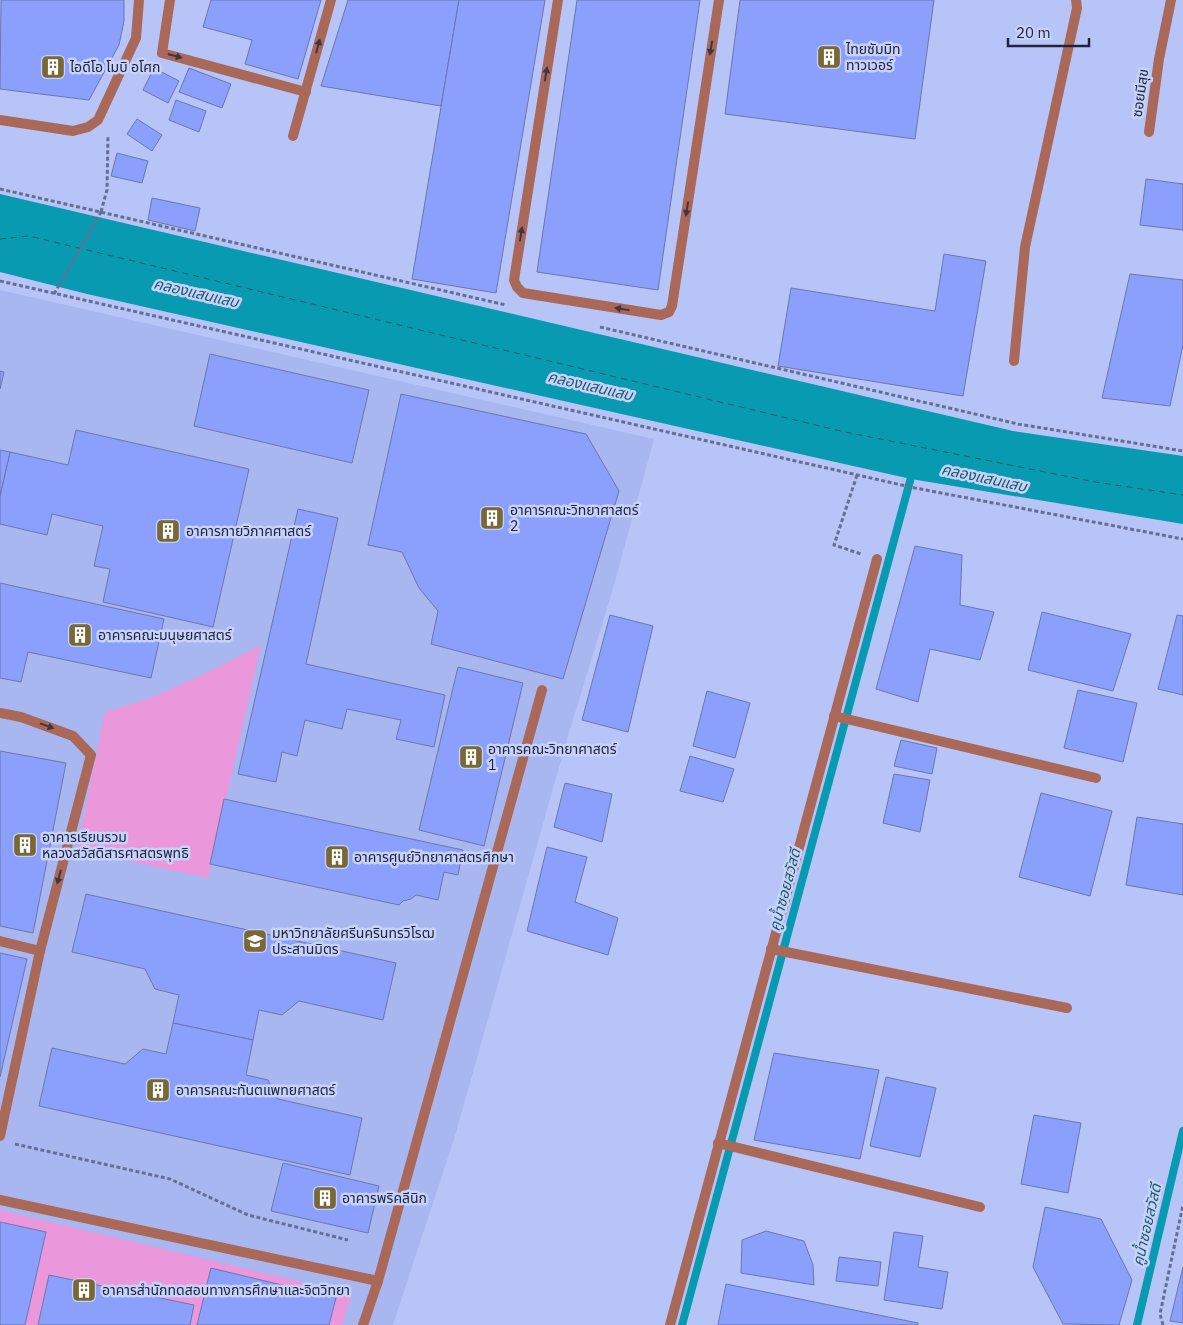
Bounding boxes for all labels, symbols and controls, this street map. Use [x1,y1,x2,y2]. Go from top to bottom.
scale bar [1008,15,1089,47]
text: 20 m [1016,23,1051,42]
one-way arrow [315,38,323,53]
place label: ไทยซัมมิท ทาวเวอร์ [845,40,901,74]
one-way arrow [707,41,715,57]
building icon: ไทยซัมมิท ทาวเวอร์ [816,44,842,70]
one-way arrow [167,53,182,61]
building icon: ไอดีโอ โมบิ อโศก [40,54,66,80]
place label: ไอดีโอ โมบิ อโศก [69,58,160,76]
one-way arrow [543,65,551,81]
street label: ซอยมีสุข [1128,68,1152,118]
one-way arrow [683,201,691,217]
one-way arrow [518,226,526,242]
water label: คลองแสนแสบ [152,274,241,312]
one-way arrow [613,304,629,312]
water label: คลองแสนแสบ [546,367,635,405]
water label: คลองแสนแสบ [940,459,1029,496]
place label: อาคารคณะวิทยาศาสตร์ 2 [510,501,639,535]
building icon: อาคารคณะวิทยาศาสตร์ 2 [479,505,505,531]
building icon: อาคารกายวิภาคศาสตร์ [155,518,181,544]
place label: อาคารกายวิภาคศาสตร์ [186,522,312,540]
building icon: อาคารคณะมนุษยศาสตร์ [67,622,93,648]
place label: อาคารคณะมนุษยศาสตร์ [98,626,232,644]
one-way arrow [40,722,55,730]
place label: อาคารคณะวิทยาศาสตร์ 1 [488,740,617,774]
building icon: อาคารคณะวิทยาศาสตร์ 1 [458,744,484,770]
place label: อาคารเรียนรวม หลวงสวัสดิสารศาสตรพุทธิ [42,828,189,862]
building icon: อาคารเรียนรวม หลวงสวัสดิสารศาสตรพุทธิ [12,832,38,858]
building icon: อาคารศูนย์วิทยาศาสตรศึกษา [324,844,350,870]
water label: คูน้ำซอยสวัสดี [763,845,805,933]
place label: อาคารศูนย์วิทยาศาสตรศึกษา [354,848,514,866]
one-way arrow [55,869,63,884]
place label: มหาวิทยาลัยศรีนครินทรวิโรฒ ประสานมิตร [272,924,434,958]
school or university icon: มหาวิทยาลัยศรีนครินทรวิโรฒ ประสานมิตร [242,928,268,954]
building icon: อาคารคณะทันตแพทยศาสตร์ [145,1077,171,1103]
place label: อาคารคณะทันตแพทยศาสตร์ [176,1081,336,1099]
water label: คูน้ำซอยสวัสดี [1127,1180,1166,1268]
building icon: อาคารพริคลีนิก [312,1185,338,1211]
place label: อาคารพริคลีนิก [342,1189,427,1207]
building icon: อาคารสำนักทดสอบทางการศึกษาและจิตวิทยา [71,1277,97,1303]
place label: อาคารสำนักทดสอบทางการศึกษาและจิตวิทยา [102,1281,350,1299]

